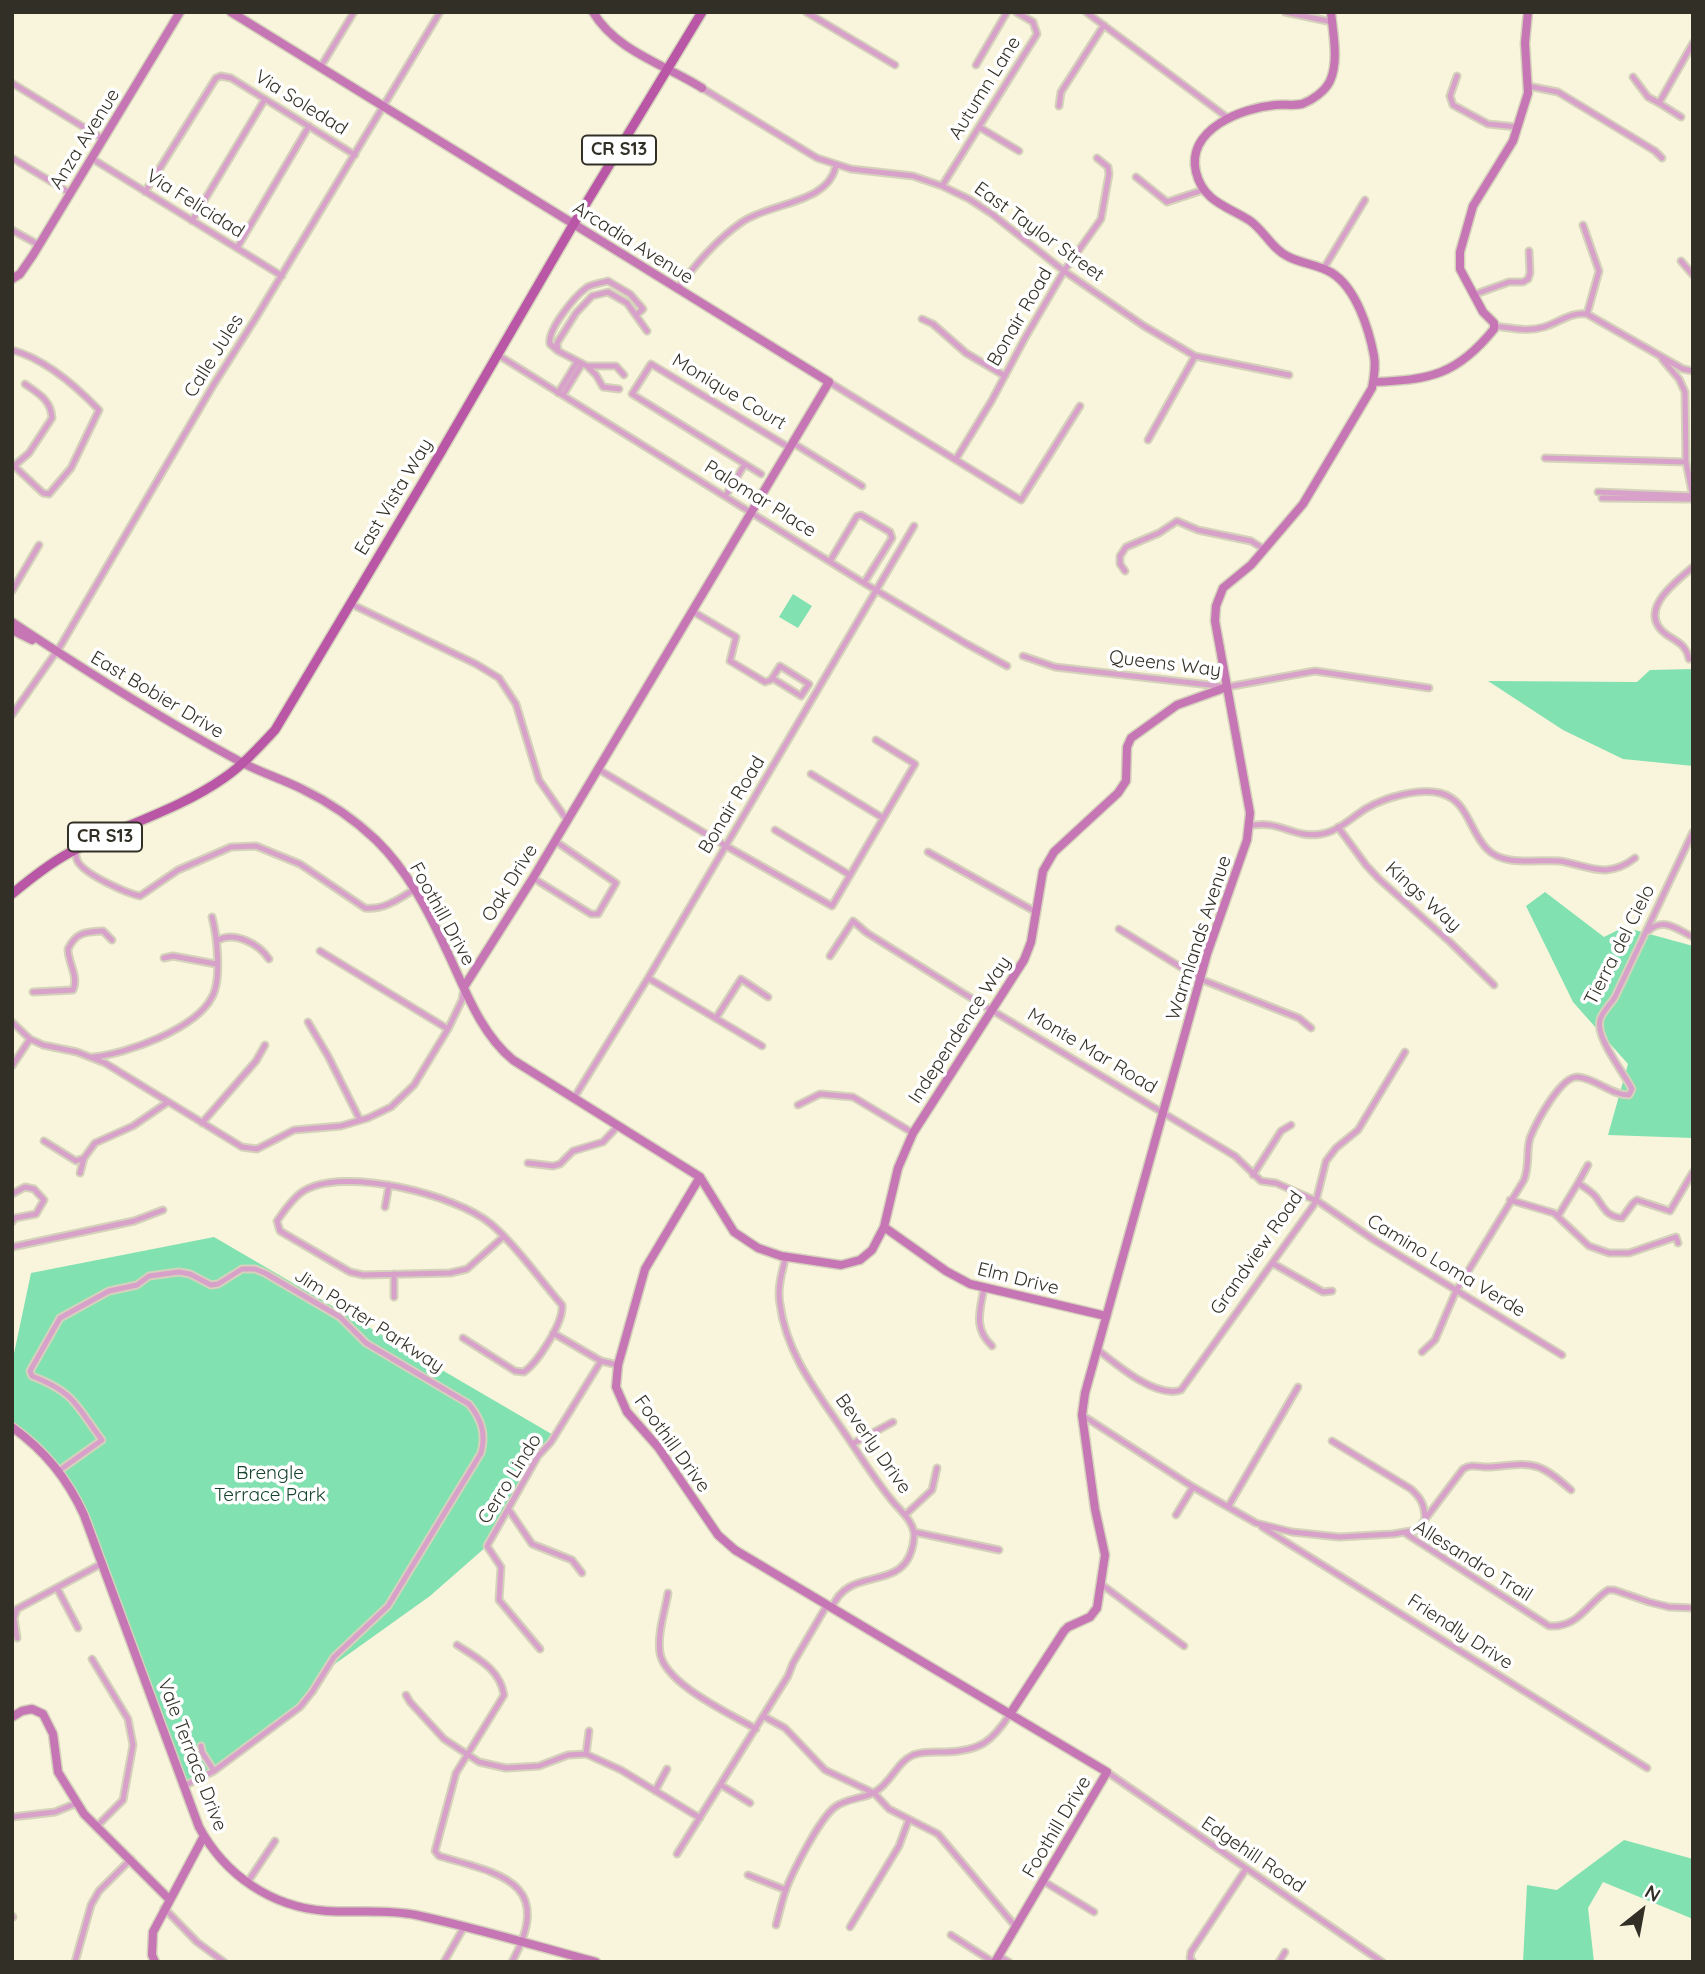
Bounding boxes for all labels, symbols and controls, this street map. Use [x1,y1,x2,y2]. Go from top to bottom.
street label: Autumn Lane [944,32,1026,144]
street label: Via Soledad [250,66,352,140]
street label: Anza Avenue [45,85,125,193]
road number: CR S13 [582,135,656,164]
street label: Via Felicidad [142,165,248,243]
street label: East Taylor Street [970,177,1108,287]
street label: Arcadia Avenue [569,197,697,289]
street label: Bonair Road [983,264,1057,370]
street label: Calle Jules [179,310,249,402]
street label: Monique Court [668,349,790,435]
street label: East Vista Way [350,435,438,559]
street label: Palomar Place [700,456,820,542]
street label: East Bobier Drive [86,646,228,744]
street label: Queens Way [1108,646,1222,682]
street label: Bonair Road [694,752,770,858]
road number: CR S13 [68,822,142,852]
street label: Oak Drive [477,840,543,926]
street label: Warmlands Avenue [1162,853,1236,1023]
street label: Kings Way [1380,857,1466,937]
street label: Foothill Drive [404,858,480,970]
street label: Tierra del Cielo [1580,881,1660,1009]
street label: Independence Way [904,952,1016,1108]
street label: Monte Mar Road [1023,1003,1161,1099]
street label: Grandview Road [1206,1187,1308,1319]
street label: Camino Loma Verde [1363,1210,1529,1322]
street label: Elm Drive [975,1258,1061,1300]
street label: Jim Porter Parkway [290,1264,448,1378]
street label: Beverly Drive [830,1390,916,1498]
street label: Foothill Drive [629,1391,715,1497]
street label: Cerro Lindo [473,1430,547,1528]
park label: Brengle Terrace Park [214,1462,326,1506]
street label: Allesandro Trail [1409,1515,1537,1607]
street label: Friendly Drive [1403,1589,1517,1675]
street label: Vale Terrace Drive [152,1676,232,1834]
street label: Foothill Drive [1018,1772,1096,1882]
street label: Edgehill Road [1197,1812,1309,1898]
north arrow [1607,1876,1677,1946]
text: N [1641,1879,1665,1907]

